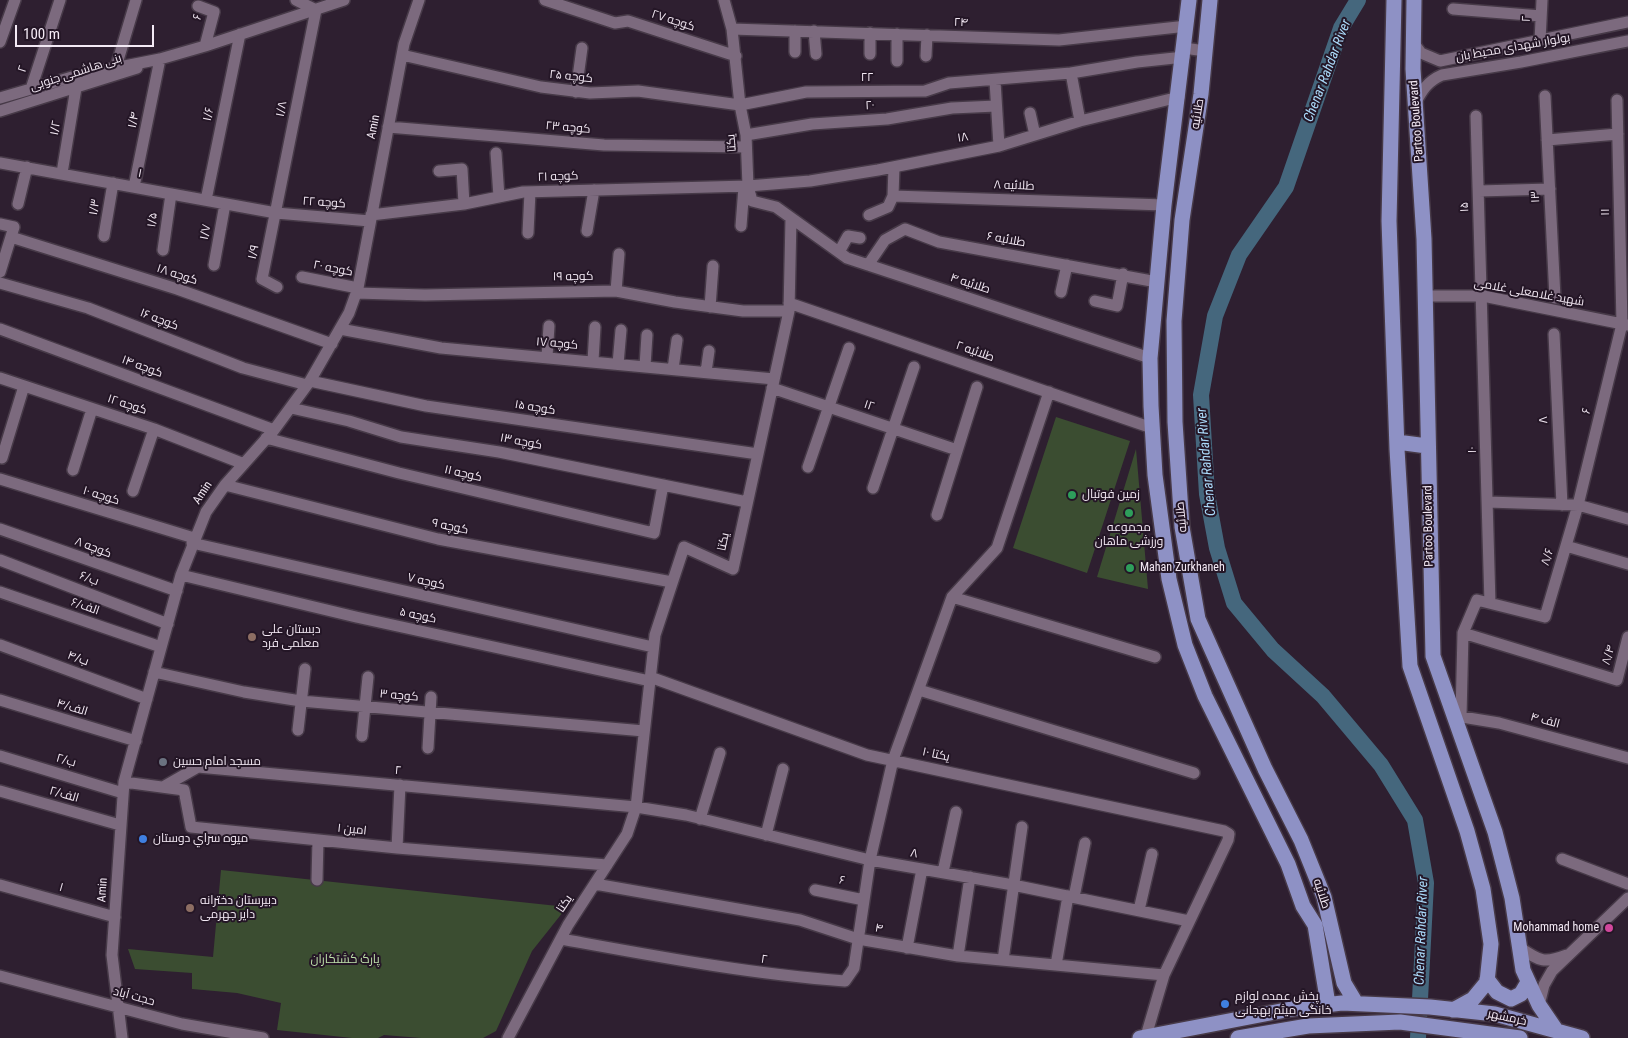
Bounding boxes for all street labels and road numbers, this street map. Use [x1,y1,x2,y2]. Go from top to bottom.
street label: کوچه ۲۷ [650,7,696,35]
street label: ۶ [190,12,206,22]
street label: ۲ [1520,15,1534,23]
street label: ۲۴ [954,16,968,30]
street label: بولوار شهدای محیط بان [1455,31,1571,65]
street label: بنی هاشمی جنوبی [28,51,124,95]
street label: ۲ [15,64,31,74]
street label: کوچه ۲۵ [549,68,593,86]
street label: ۲۲ [861,71,873,85]
street label: Partoo Boulevard [1407,80,1427,162]
street label: طلائیه [1188,98,1208,130]
street label: ۲۰ [865,99,875,113]
street label: ۱/۸ [273,100,291,118]
street label: ۱/۶ [201,106,217,122]
street label: ۱/۴ [125,111,143,129]
street label: Amin [365,114,383,140]
street label: کوچه ۲۳ [545,119,591,137]
street label: ۱/۲ [48,120,64,136]
street label: ۱۸ [956,130,970,146]
street label: یکتا [724,133,740,153]
street label: ۱ [137,167,143,181]
street label: کوچه ۲۱ [537,169,579,185]
street label: طلائیه ۸ [993,178,1035,194]
street label: ۱۳ [1529,191,1543,203]
street label: کوچه ۲۲ [302,194,346,212]
street label: ۱/۳ [87,198,103,216]
street label: ۱۵ [1458,202,1472,212]
street label: ۱۱ [1599,208,1613,216]
street label: ۱/۵ [145,212,161,228]
street label: ۱/۷ [198,223,214,241]
street label: طلائیه ۶ [985,230,1027,250]
street label: ۱/۹ [245,243,263,261]
street label: کوچه ۲۰ [312,258,354,280]
street label: کوچه ۱۸ [155,262,199,288]
street label: کوچه ۱۹ [553,269,593,285]
street label: طلائیه ۴ [948,271,992,297]
street label: شهید غلامعلی غلامی [1473,276,1585,310]
street label: کوچه ۱۶ [138,306,180,334]
street label: کوچه ۱۷ [535,335,579,353]
street label: طلائیه ۲ [954,339,996,365]
street label: کوچه ۱۴ [120,353,164,381]
street label: کوچه ۱۲ [105,392,149,418]
street label: کوچه ۱۵ [514,398,556,418]
street label: ۱۲ [862,398,876,414]
street label: ۶ [1579,406,1595,416]
street label: ۸ [1537,416,1551,424]
street label: کوچه ۱۳ [499,431,543,453]
street label: ۱۰ [1466,447,1480,453]
street label: کوچه ۱۱ [443,463,483,485]
street label: Amin [190,479,216,507]
street label: کوچه ۱۰ [81,484,121,508]
street label: Partoo Boulevard [1421,485,1437,567]
street label: طلائیه [1173,501,1191,533]
street label: کوچه ۹ [430,516,470,538]
street label: یکتا [715,532,733,552]
street label: کوچه ۸ [73,534,113,562]
street label: ۸/۶ [1539,546,1557,568]
street label: ب/۶ [77,569,101,589]
street label: کوچه ۷ [406,571,446,593]
street label: ۶/الف [69,595,101,619]
street label: کوچه ۵ [398,605,438,627]
street label: ۸/۴ [1599,644,1619,666]
street label: ۴/ب [65,648,91,670]
street label: کوچه ۳ [379,687,419,705]
street label: ۴/الف [55,696,89,720]
street label: ۴ الف [1529,710,1561,732]
street label: ۱۰ یکتا [921,745,951,765]
street label: ۲/ب [54,751,78,771]
street label: ۲ [394,764,402,778]
street label: ۲/الف [48,784,80,806]
street label: امین ۱ [337,821,367,839]
street label: ۸ [909,846,919,862]
street label: ۶ [838,873,846,889]
street label: Amin [95,877,111,903]
street label: طلائیه [1309,877,1333,911]
street label: ۱ [57,881,65,895]
street label: یکتا [554,892,576,916]
street label: ۴ [874,921,884,937]
street label: ۲ [760,952,768,968]
street label: حجت آباد [112,985,156,1009]
street label: خرمشهر [1486,1007,1528,1029]

